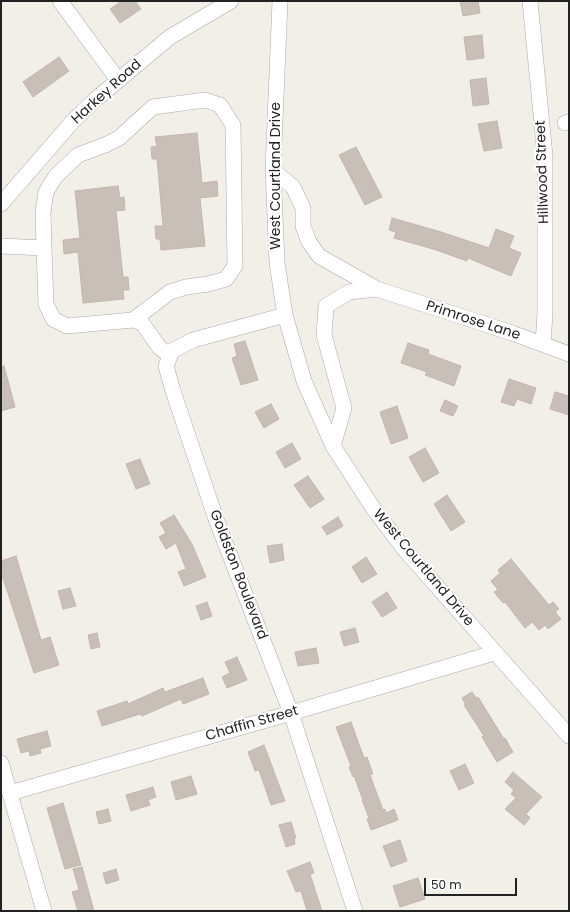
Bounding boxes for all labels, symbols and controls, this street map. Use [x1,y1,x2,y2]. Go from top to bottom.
street label: Harkey Road [69,56,145,128]
street label: West Courtland Drive [268,102,284,250]
street label: Hillwood Street [533,120,553,224]
street label: Primrose Lane [424,298,522,344]
street label: West Courtland Drive [369,506,477,630]
street label: Goldston Boulevard [206,508,270,642]
street label: Chaffin Street [204,703,300,745]
scale bar [426,870,519,896]
text: 50 m [431,876,462,893]

